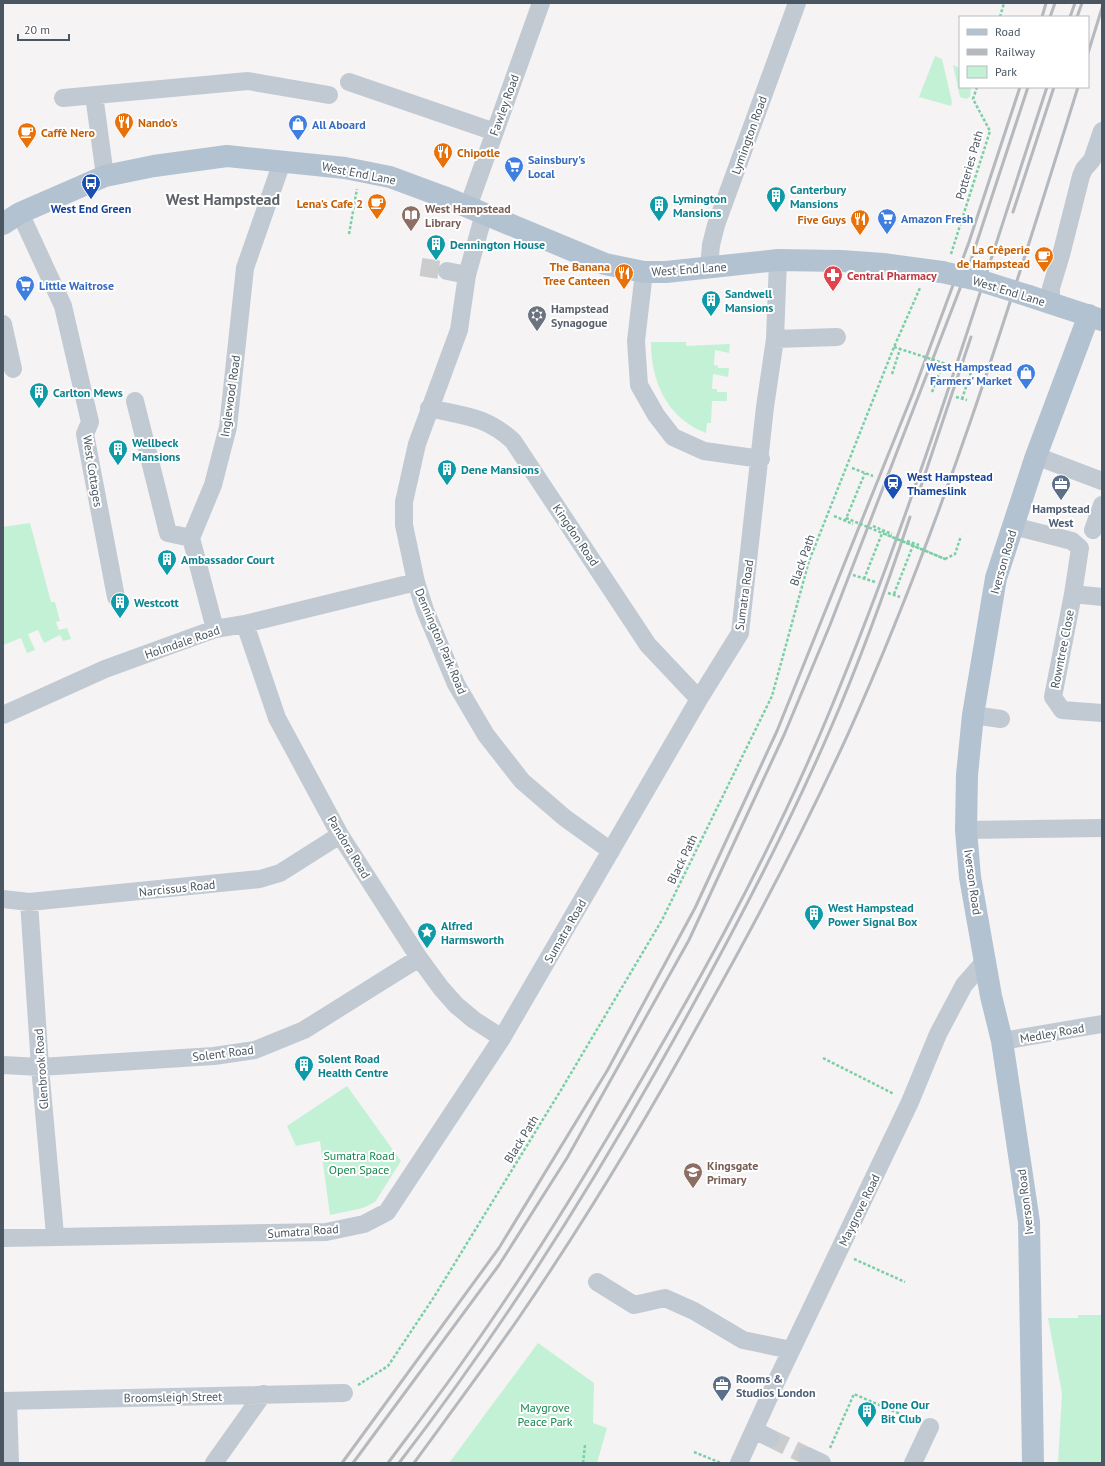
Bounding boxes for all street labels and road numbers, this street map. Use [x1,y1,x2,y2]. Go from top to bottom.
street label: Fawley Road [486,72,522,138]
street label: Lymington Road [728,94,770,176]
street label: Potteries Path [952,129,986,201]
street label: West End Lane [321,158,397,188]
street label: West End Lane [651,259,727,279]
street label: West End Lane [971,273,1047,309]
street label: Inglewood Road [217,354,243,438]
street label: West Cottages [80,434,106,508]
street label: Kingdon Road [550,501,602,569]
street label: Iverson Road [987,528,1019,596]
street label: Black Path [786,532,818,588]
street label: Sumatra Road [732,559,756,631]
street label: Dennington Park Road [412,586,470,696]
street label: Rowntree Close [1047,608,1077,690]
street label: Holmdale Road [143,622,221,662]
street label: Pandora Road [324,813,374,881]
street label: Black Path [664,832,700,886]
street label: Iverson Road [961,848,985,916]
street label: Narcissus Road [138,877,216,899]
street label: Sumatra Road [541,896,589,966]
street label: Medley Road [1019,1020,1085,1046]
street label: Glenbrook Road [31,1028,51,1110]
street label: Solent Road [191,1042,255,1064]
street label: Black Path [501,1112,541,1166]
street label: Iverson Road [1014,1168,1036,1236]
street label: Maygrove Road [835,1172,883,1248]
street label: Sumatra Road [267,1221,339,1241]
street label: Broomsleigh Street [124,1389,222,1405]

